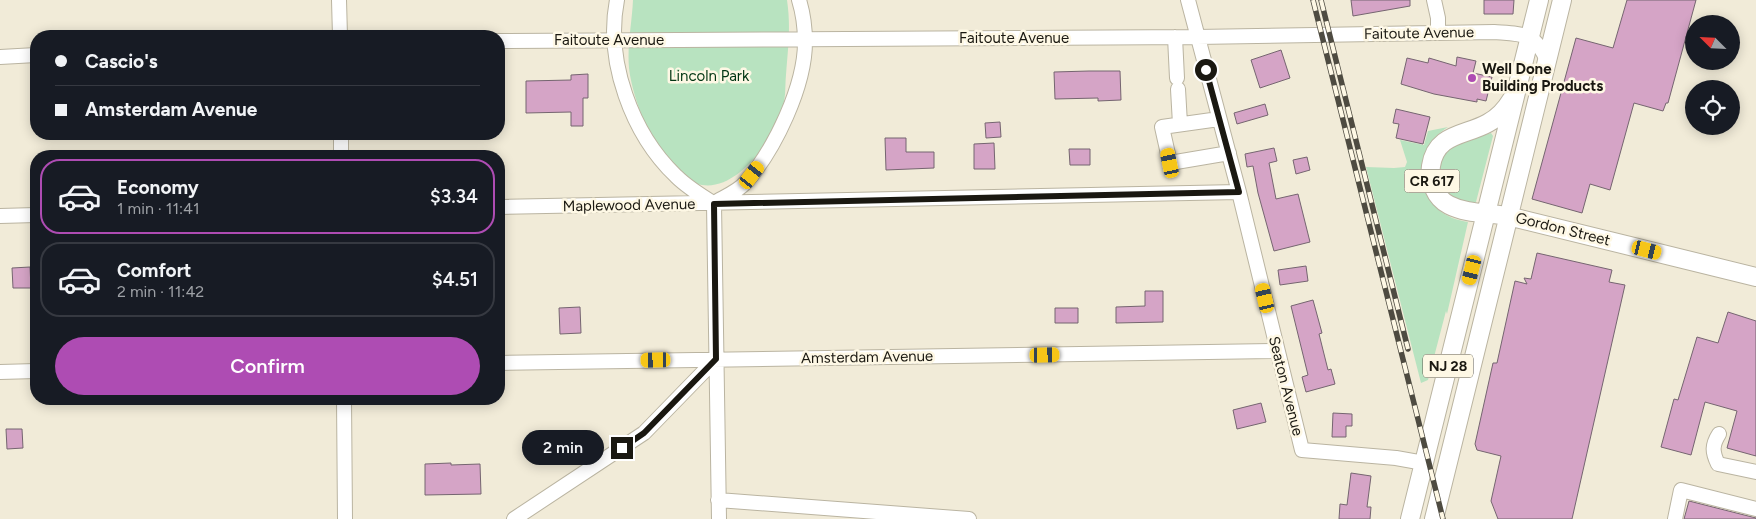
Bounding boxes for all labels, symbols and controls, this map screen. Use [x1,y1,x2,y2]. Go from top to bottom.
north arrow [1685,15,1740,70]
map controls [1685,15,1740,135]
street label: Faitoute Avenue [1364,23,1474,43]
street label: Faitoute Avenue [959,29,1069,47]
street label: Faitoute Avenue [554,31,664,49]
text: Cascio's [85,50,158,73]
route start [1195,59,1217,81]
place label: Well Done Building Products [1482,60,1603,95]
park label: Lincoln Park [669,67,750,85]
marker: Well Done Building Products [1466,72,1478,84]
button: locate [1685,80,1740,135]
text: Amsterdam Avenue [85,98,257,121]
car [1159,147,1180,179]
car [736,159,767,191]
road number: CR 617 [1404,170,1460,192]
icon: car [57,174,102,219]
text: Economy [117,176,199,199]
text: $3.34 [430,185,478,208]
street label: Maplewood Avenue [563,195,695,215]
text: 1 min · 11:41 [117,199,200,218]
street label: Gordon Street [1514,209,1612,250]
car [1630,239,1663,261]
car [1461,254,1482,286]
icon: car [57,257,102,302]
text: Comfort [117,259,192,282]
text: $4.51 [432,268,478,291]
text: 2 min · 11:42 [117,282,204,301]
car [1254,282,1275,314]
street label: Seaton Avenue [1265,334,1307,438]
button: Confirm [55,337,480,395]
street label: Amsterdam Avenue [801,347,933,367]
car [1029,347,1060,363]
car [640,352,671,368]
road number: NJ 28 [1423,354,1473,378]
callout: 2 min [522,430,604,466]
route end [611,437,633,459]
text: 2 min [543,438,583,457]

